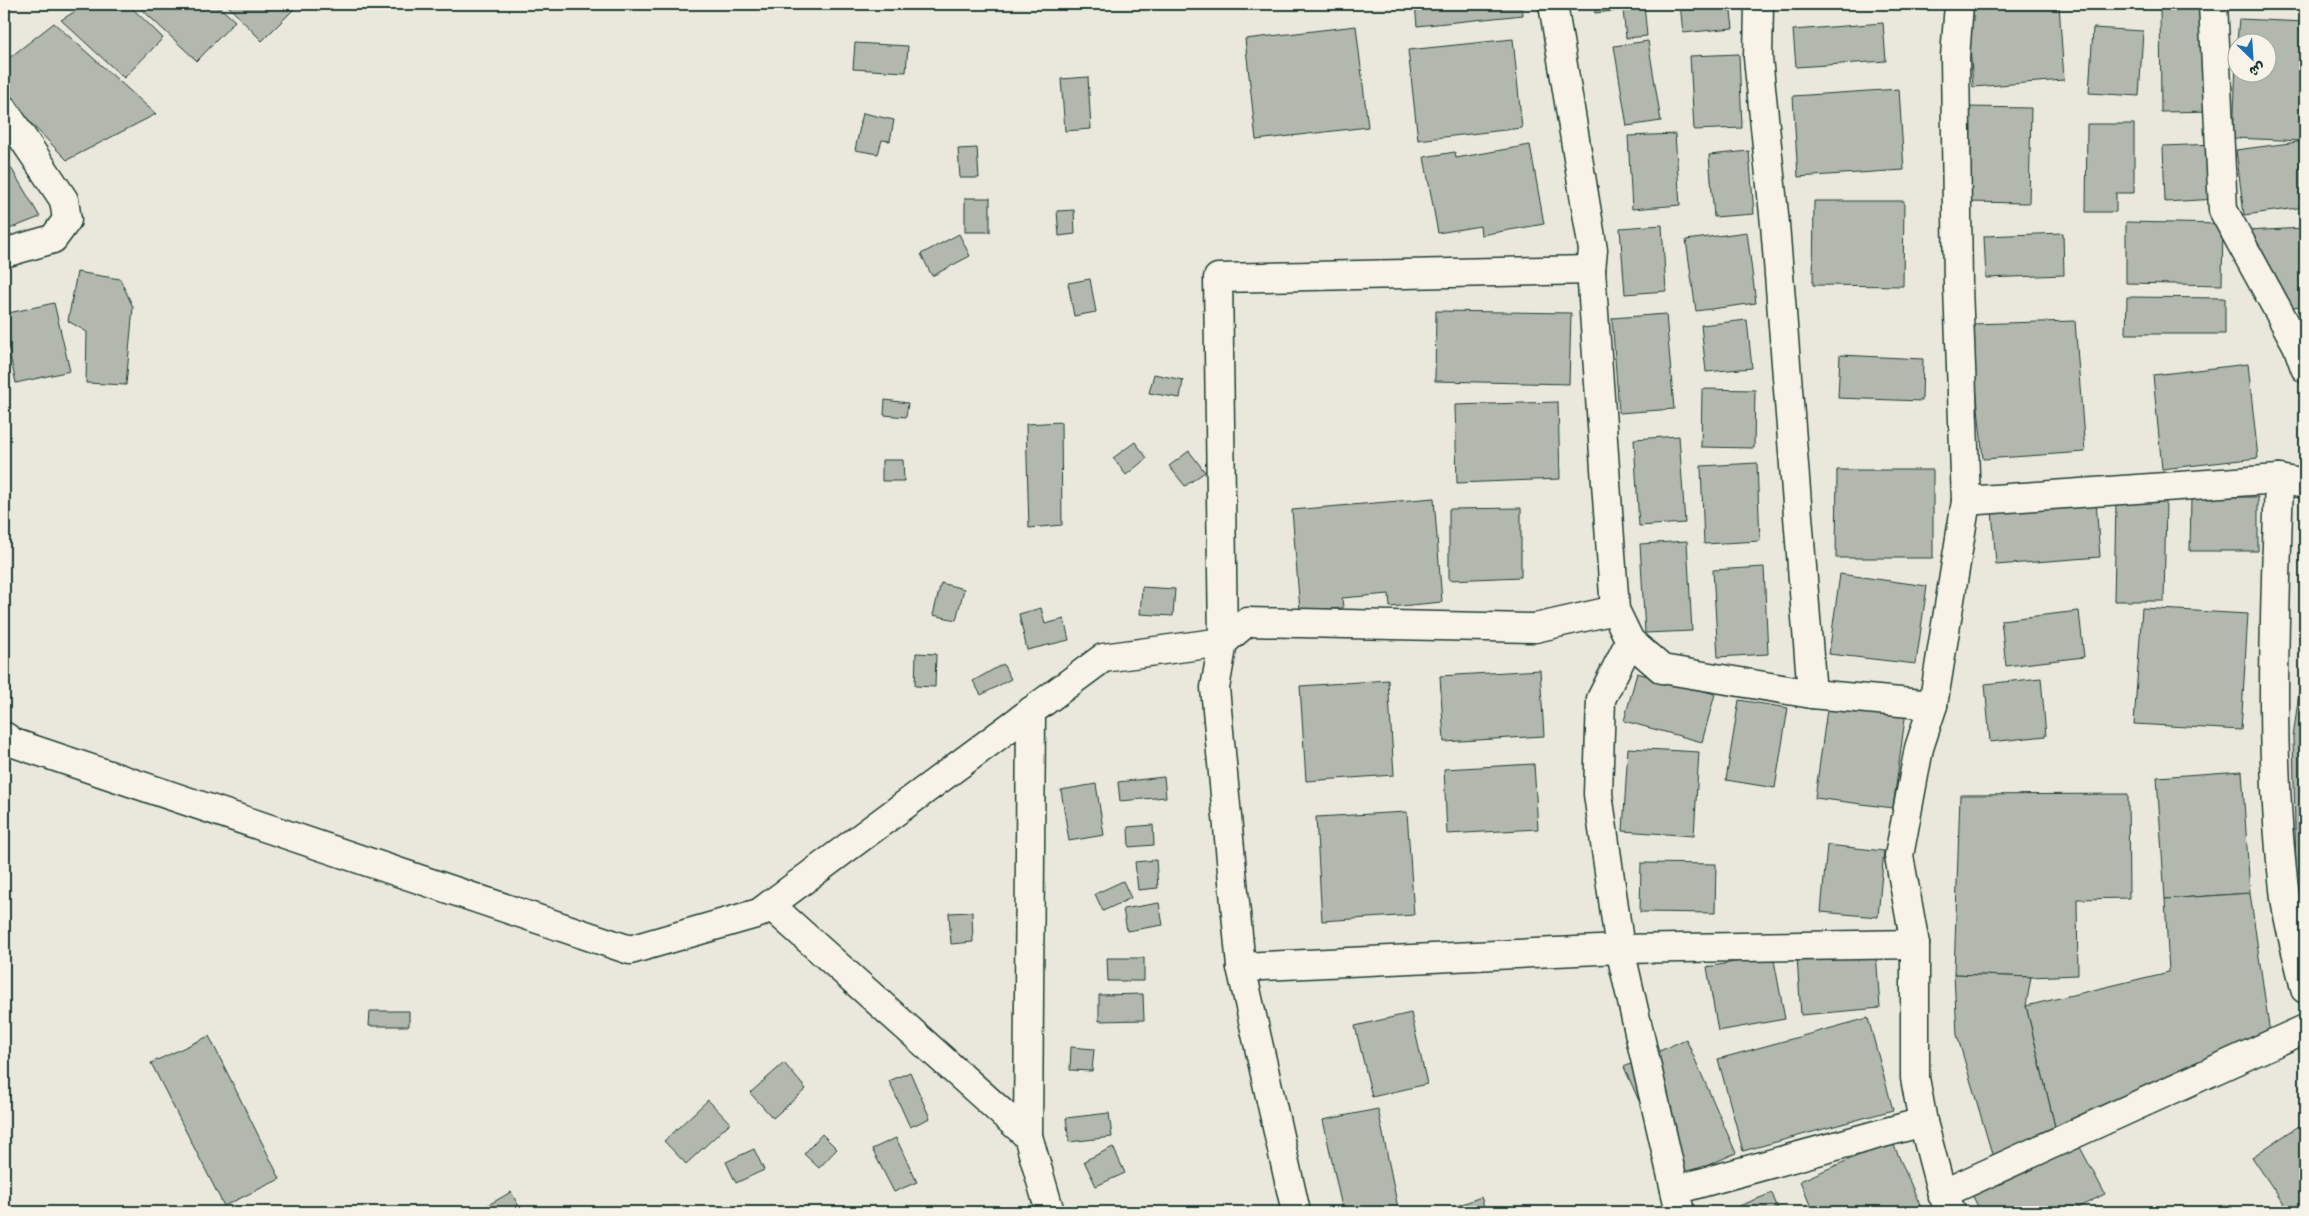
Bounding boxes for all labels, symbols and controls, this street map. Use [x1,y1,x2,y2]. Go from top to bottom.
north arrow [2226,32,2276,82]
text: ش [2245,56,2268,80]

